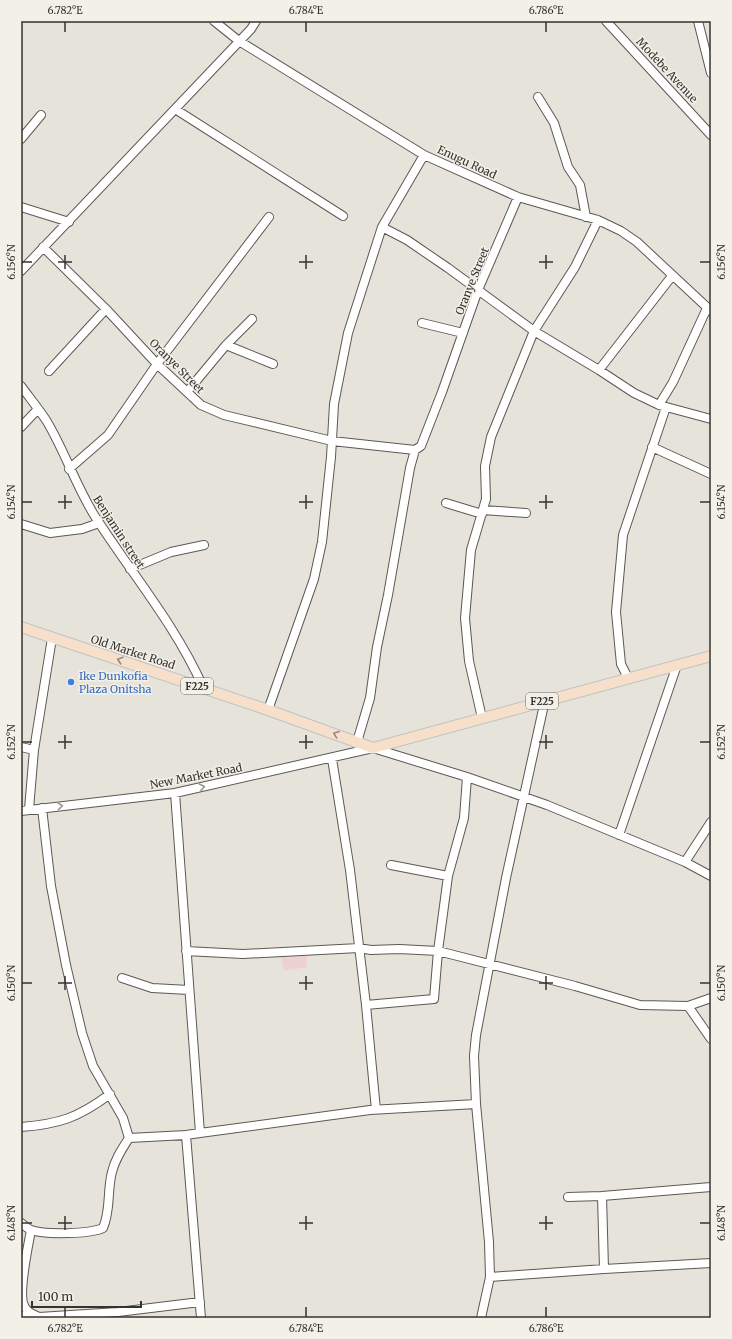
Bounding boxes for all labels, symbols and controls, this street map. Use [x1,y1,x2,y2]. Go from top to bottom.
text: 6.782°E [48,4,83,17]
text: 6.784°E [289,4,324,17]
text: 6.786°E [529,4,564,17]
street label: Modebe Avenue [633,35,701,106]
street label: Enugu Road [435,142,499,182]
text: 6.156°N [5,244,18,280]
street label: Oranye Street [452,244,492,317]
text: 6.156°N [715,244,728,280]
street label: Oranye Street [147,336,208,397]
text: 6.154°N [5,484,18,520]
text: 6.154°N [715,484,728,520]
street label: Benjamin street [90,493,148,572]
street label: Old Market Road [89,632,177,672]
one-way arrow [117,657,124,665]
place label: Ike Dunkofia Plaza Onitsha [79,669,152,696]
marker: Ike Dunkofia Plaza Onitsha [66,677,76,687]
road number: F225 [181,678,213,694]
road number: F225 [526,693,558,709]
text: 6.152°N [5,724,18,760]
text: 6.152°N [715,724,728,760]
one-way arrow [333,731,340,739]
street label: New Market Road [149,760,244,792]
one-way arrow [199,784,206,792]
one-way arrow [57,802,63,811]
text: 6.150°N [5,965,18,1001]
text: 6.150°N [715,965,728,1001]
text: 6.148°N [5,1205,18,1241]
text: 6.148°N [715,1205,728,1241]
scale bar [32,1283,141,1309]
text: 100 m [38,1289,73,1304]
text: 6.782°E [48,1322,83,1335]
text: 6.784°E [289,1322,324,1335]
text: 6.786°E [529,1322,564,1335]

